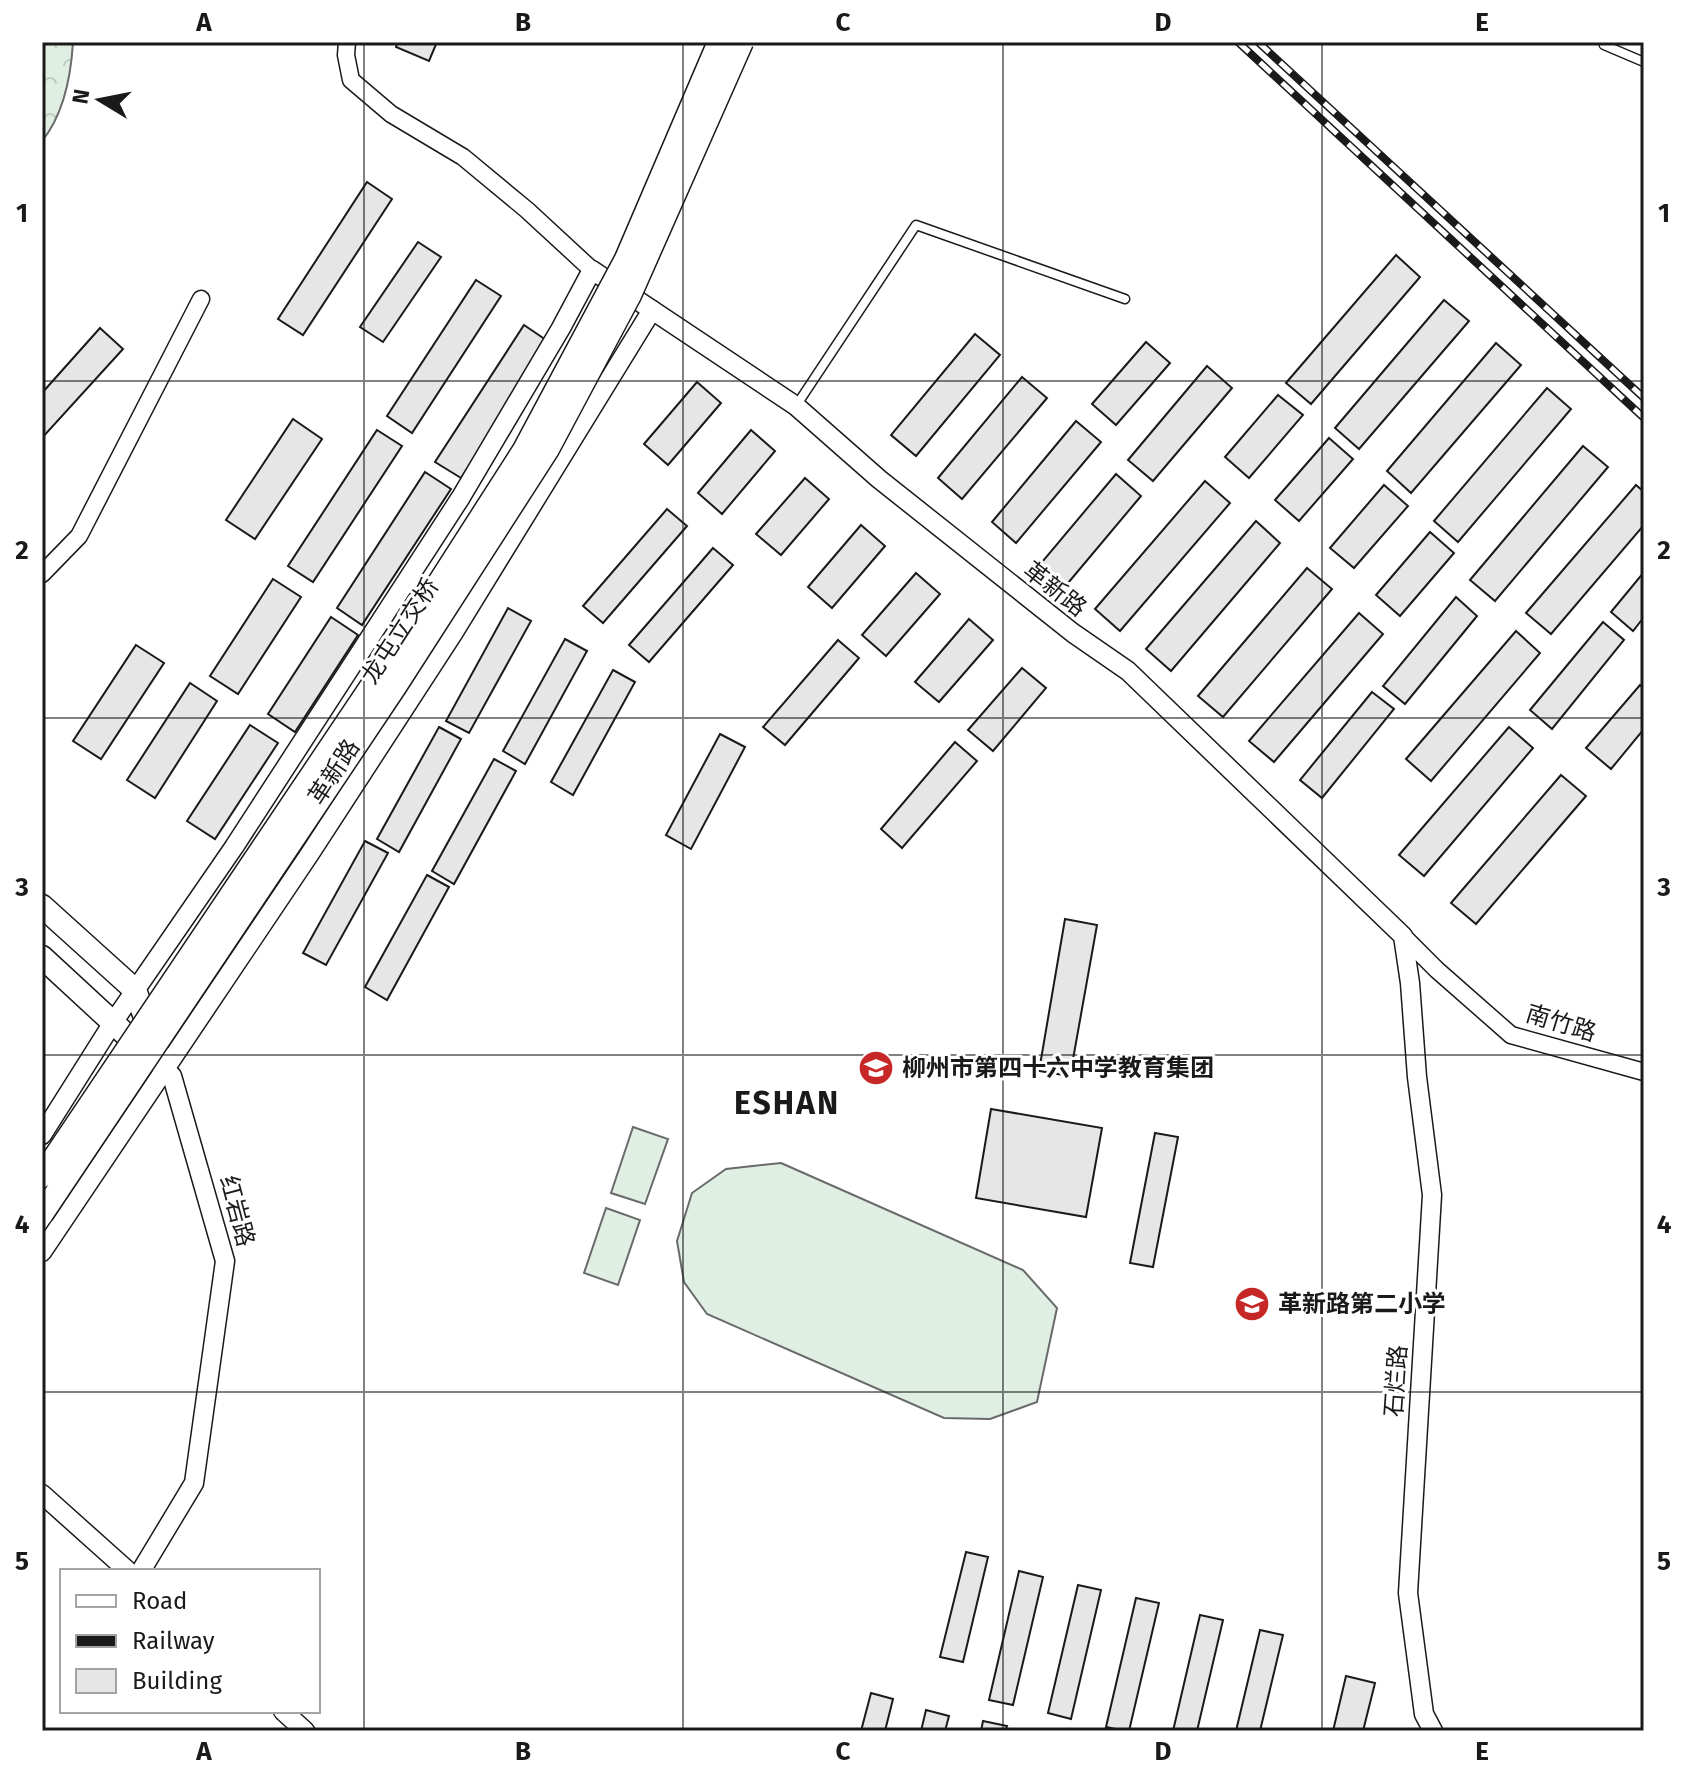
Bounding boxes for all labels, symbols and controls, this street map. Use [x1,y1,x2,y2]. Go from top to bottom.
text: A [195,7,212,38]
text: B [515,7,531,38]
text: C [836,7,851,38]
text: D [1155,7,1172,38]
text: E [1475,7,1489,38]
north arrow [60,60,140,140]
text: N [66,87,95,106]
text: 1 [16,198,28,229]
text: 1 [1658,198,1670,229]
text: 2 [15,535,29,566]
text: 2 [1657,535,1671,566]
street label: 革新路 [1018,556,1092,622]
street label: 龙屯立交桥 [356,573,444,689]
street label: 革新路 [303,734,365,810]
text: 3 [14,872,29,903]
text: 3 [1656,872,1671,903]
street label: 南竹路 [1522,999,1600,1047]
school or university icon: 柳州市第四十六中学教育集团 [857,1049,895,1087]
place label: 柳州市第四十六中学教育集团 [902,1054,1214,1082]
district label: ESHAN [734,1084,840,1122]
street label: 红岩路 [214,1173,260,1249]
text: 4 [15,1209,30,1240]
text: 4 [1657,1209,1672,1240]
school or university icon: 革新路第二小学 [1233,1285,1271,1323]
place label: 革新路第二小学 [1278,1290,1446,1318]
street label: 石烂路 [1380,1344,1412,1418]
text: 5 [15,1546,29,1577]
text: 5 [1657,1546,1671,1577]
legend [60,1569,320,1713]
text: Road [132,1587,187,1615]
text: Railway [132,1627,215,1655]
text: Building [132,1667,222,1695]
text: A [195,1736,212,1767]
text: B [515,1736,531,1767]
text: C [836,1736,851,1767]
text: D [1155,1736,1172,1767]
text: E [1475,1736,1489,1767]

